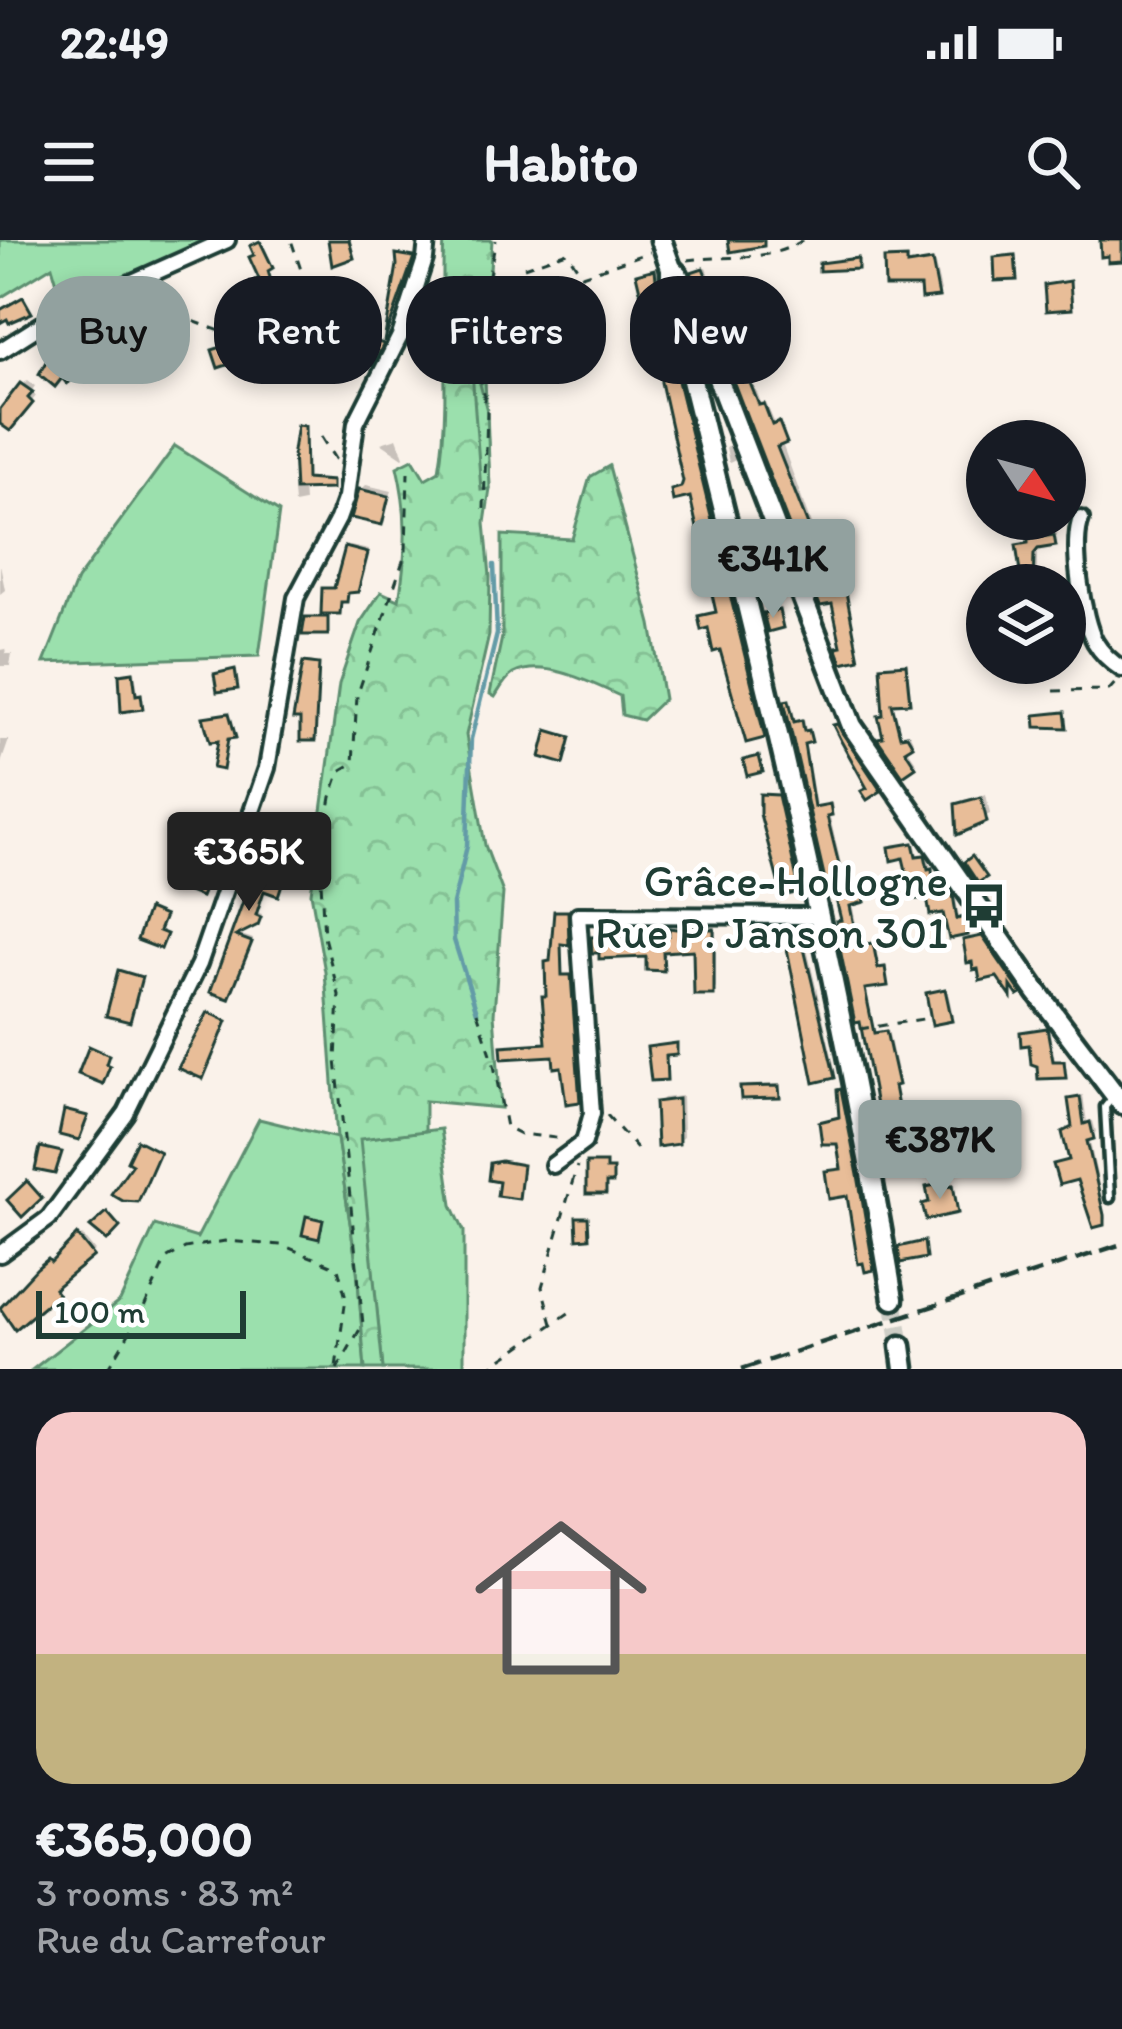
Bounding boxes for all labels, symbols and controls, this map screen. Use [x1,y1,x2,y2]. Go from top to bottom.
text: 22:49 [60,15,169,69]
icon: menu [36,129,102,195]
icon: search [1020,129,1086,195]
text: Habito [483,130,639,195]
chip: Buy [36,276,190,384]
chip: Rent [214,276,382,384]
chip: Filters [406,276,606,384]
chip: New [630,276,791,384]
north arrow [966,420,1086,540]
map controls [966,420,1086,684]
pin: €341K [689,519,857,621]
text: €341K [718,534,828,581]
button: layers [966,564,1086,684]
pin: €365K [165,812,333,914]
text: €365K [194,827,304,874]
place label: Grâce-Hollogne Rue P. Janson 301 [595,853,948,959]
bus stop icon: Grâce-Hollogne Rue P. Janson 301 [959,881,1009,931]
pin: €387K [856,1100,1024,1202]
text: €387K [885,1115,995,1162]
scale bar [36,1285,246,1338]
text: 100 m [54,1292,145,1331]
icon: home [453,1490,669,1706]
text: €365,000 [36,1808,253,1869]
text: 3 rooms · 83 m² [36,1869,294,1916]
text: Rue du Carrefour [36,1916,325,1963]

